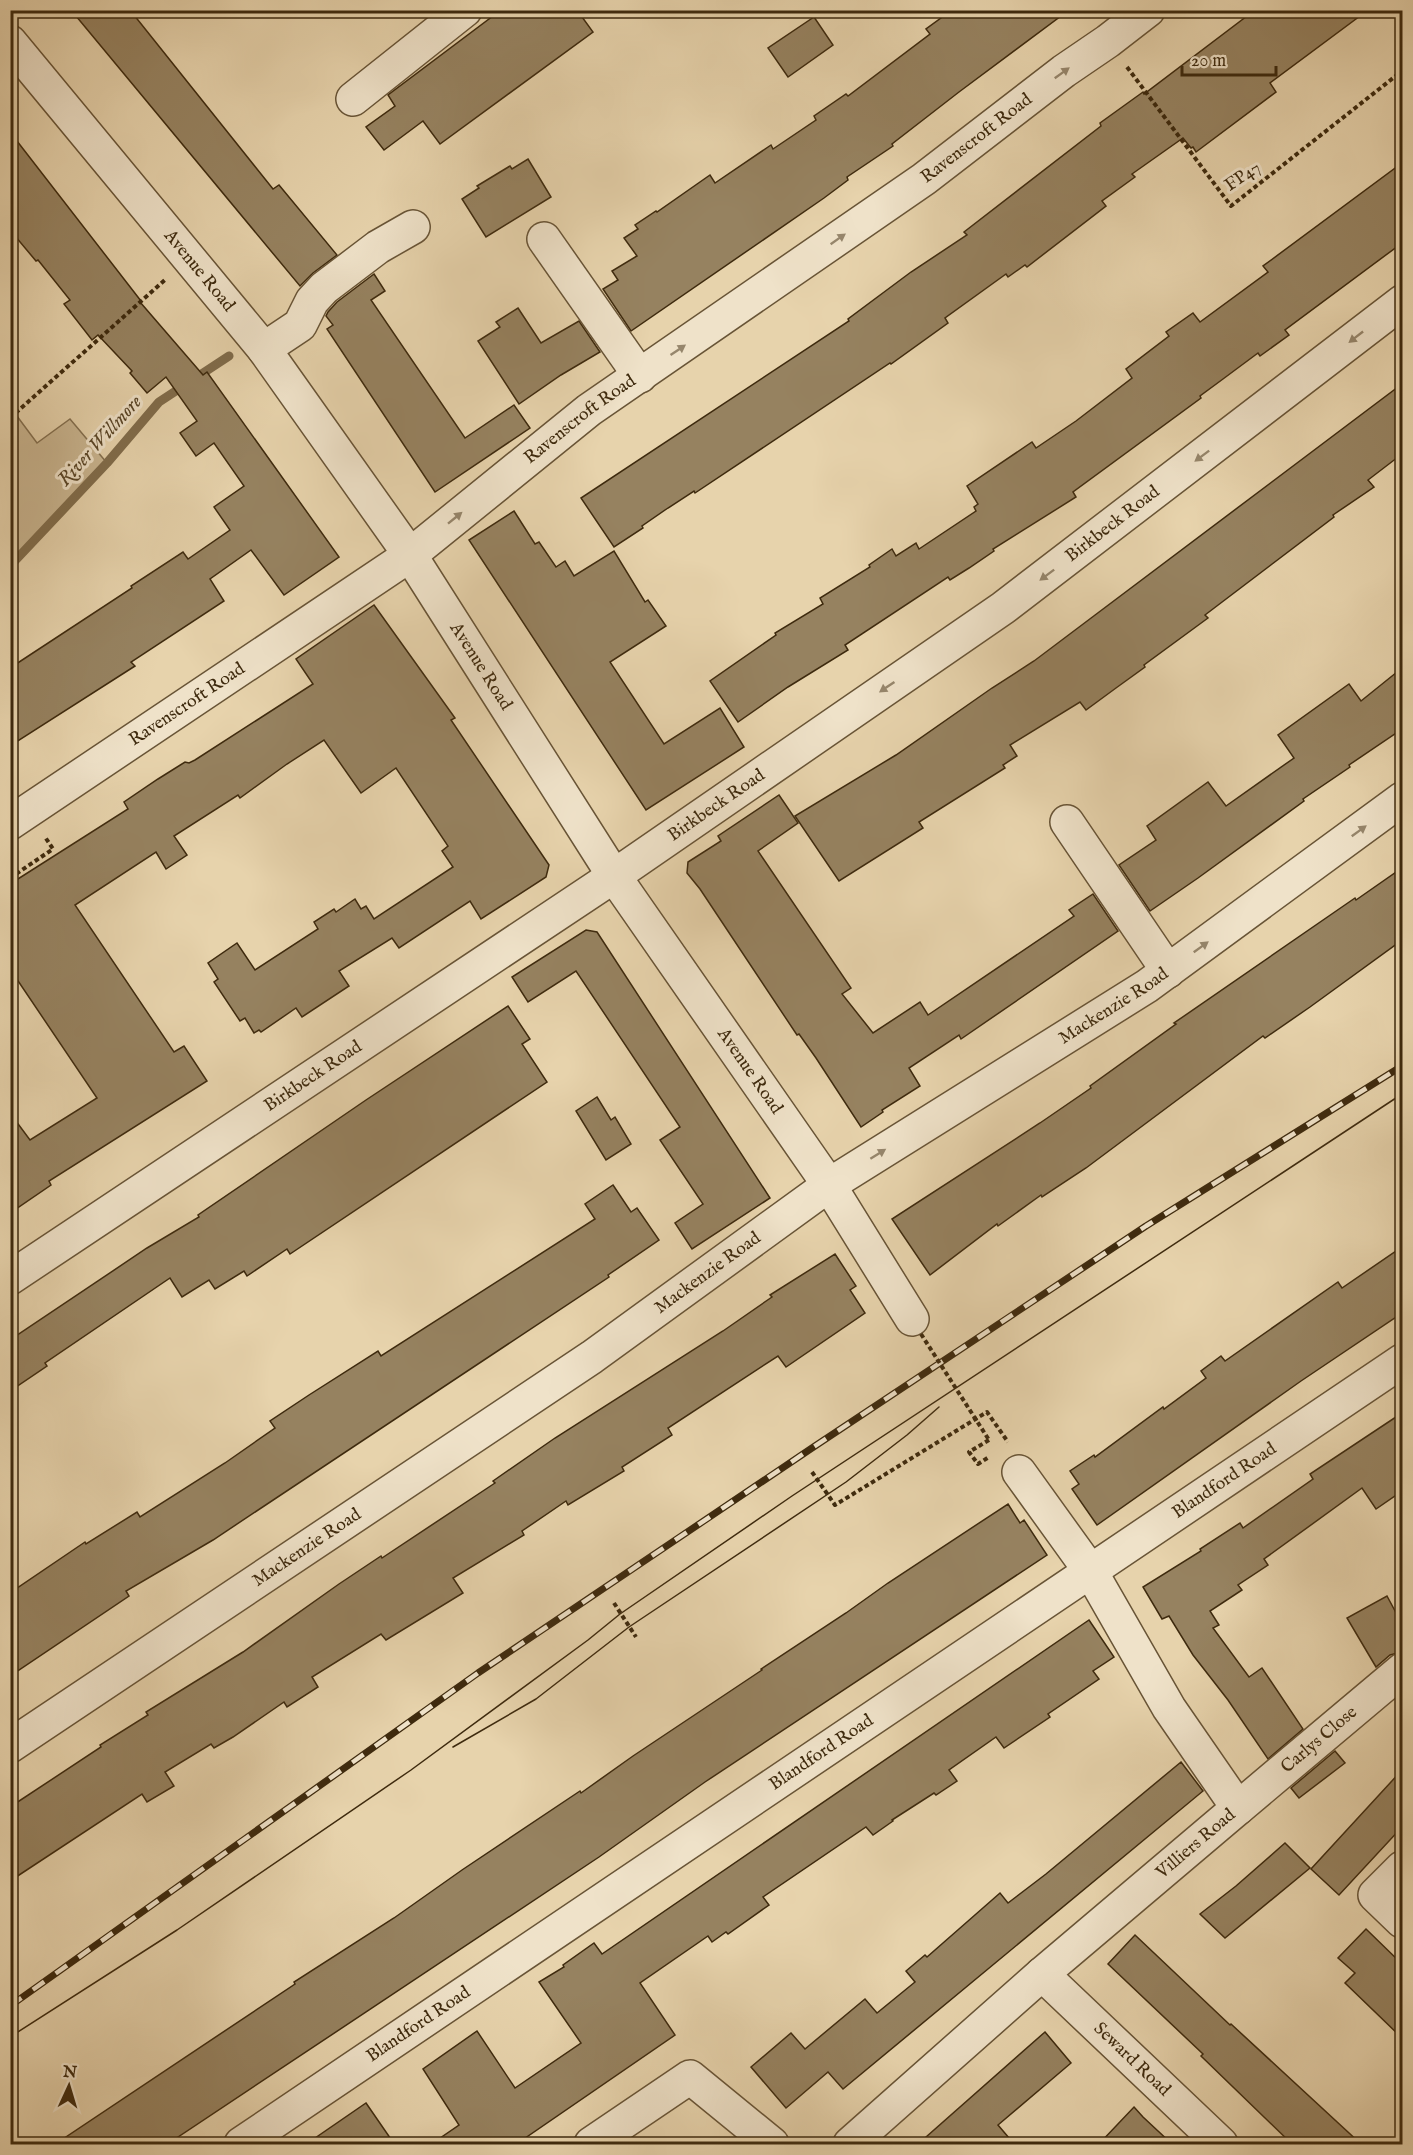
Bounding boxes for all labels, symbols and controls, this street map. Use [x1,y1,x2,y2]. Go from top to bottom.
scale bar [1182,39,1276,77]
text: 20 m [1191,50,1226,73]
one-way arrow [1053,67,1069,79]
street label: Ravenscroft Road [916,88,1037,189]
street label: FP47 [1221,157,1265,197]
street label: Avenue Road [158,224,240,317]
one-way arrow [829,233,845,245]
one-way arrow [1349,331,1364,343]
one-way arrow [669,344,685,356]
street label: Ravenscroft Road [519,369,641,469]
water label: River Willmore [52,390,148,492]
one-way arrow [1194,450,1209,462]
street label: Birkbeck Road [1061,480,1165,567]
one-way arrow [448,513,463,525]
one-way arrow [1039,568,1054,580]
street label: Avenue Road [444,617,517,715]
street label: Ravenscroft Road [125,657,250,751]
one-way arrow [880,681,896,693]
street label: Birkbeck Road [663,764,770,847]
one-way arrow [1351,826,1366,838]
one-way arrow [1193,941,1209,953]
street label: Mackenzie Road [1055,962,1173,1050]
street label: Avenue Road [711,1023,788,1119]
street label: Birkbeck Road [260,1035,367,1117]
one-way arrow [870,1149,886,1160]
street label: Mackenzie Road [650,1227,766,1319]
street label: Blandford Road [1168,1437,1281,1524]
street label: Mackenzie Road [248,1503,366,1592]
street label: Carlys Close [1276,1701,1362,1779]
street label: Blandford Road [765,1709,878,1796]
street label: Villiers Road [1151,1803,1241,1885]
street label: Blandford Road [362,1981,475,2068]
street label: Seward Road [1088,2017,1176,2102]
north arrow [39,2056,99,2116]
text: N [61,2063,78,2084]

